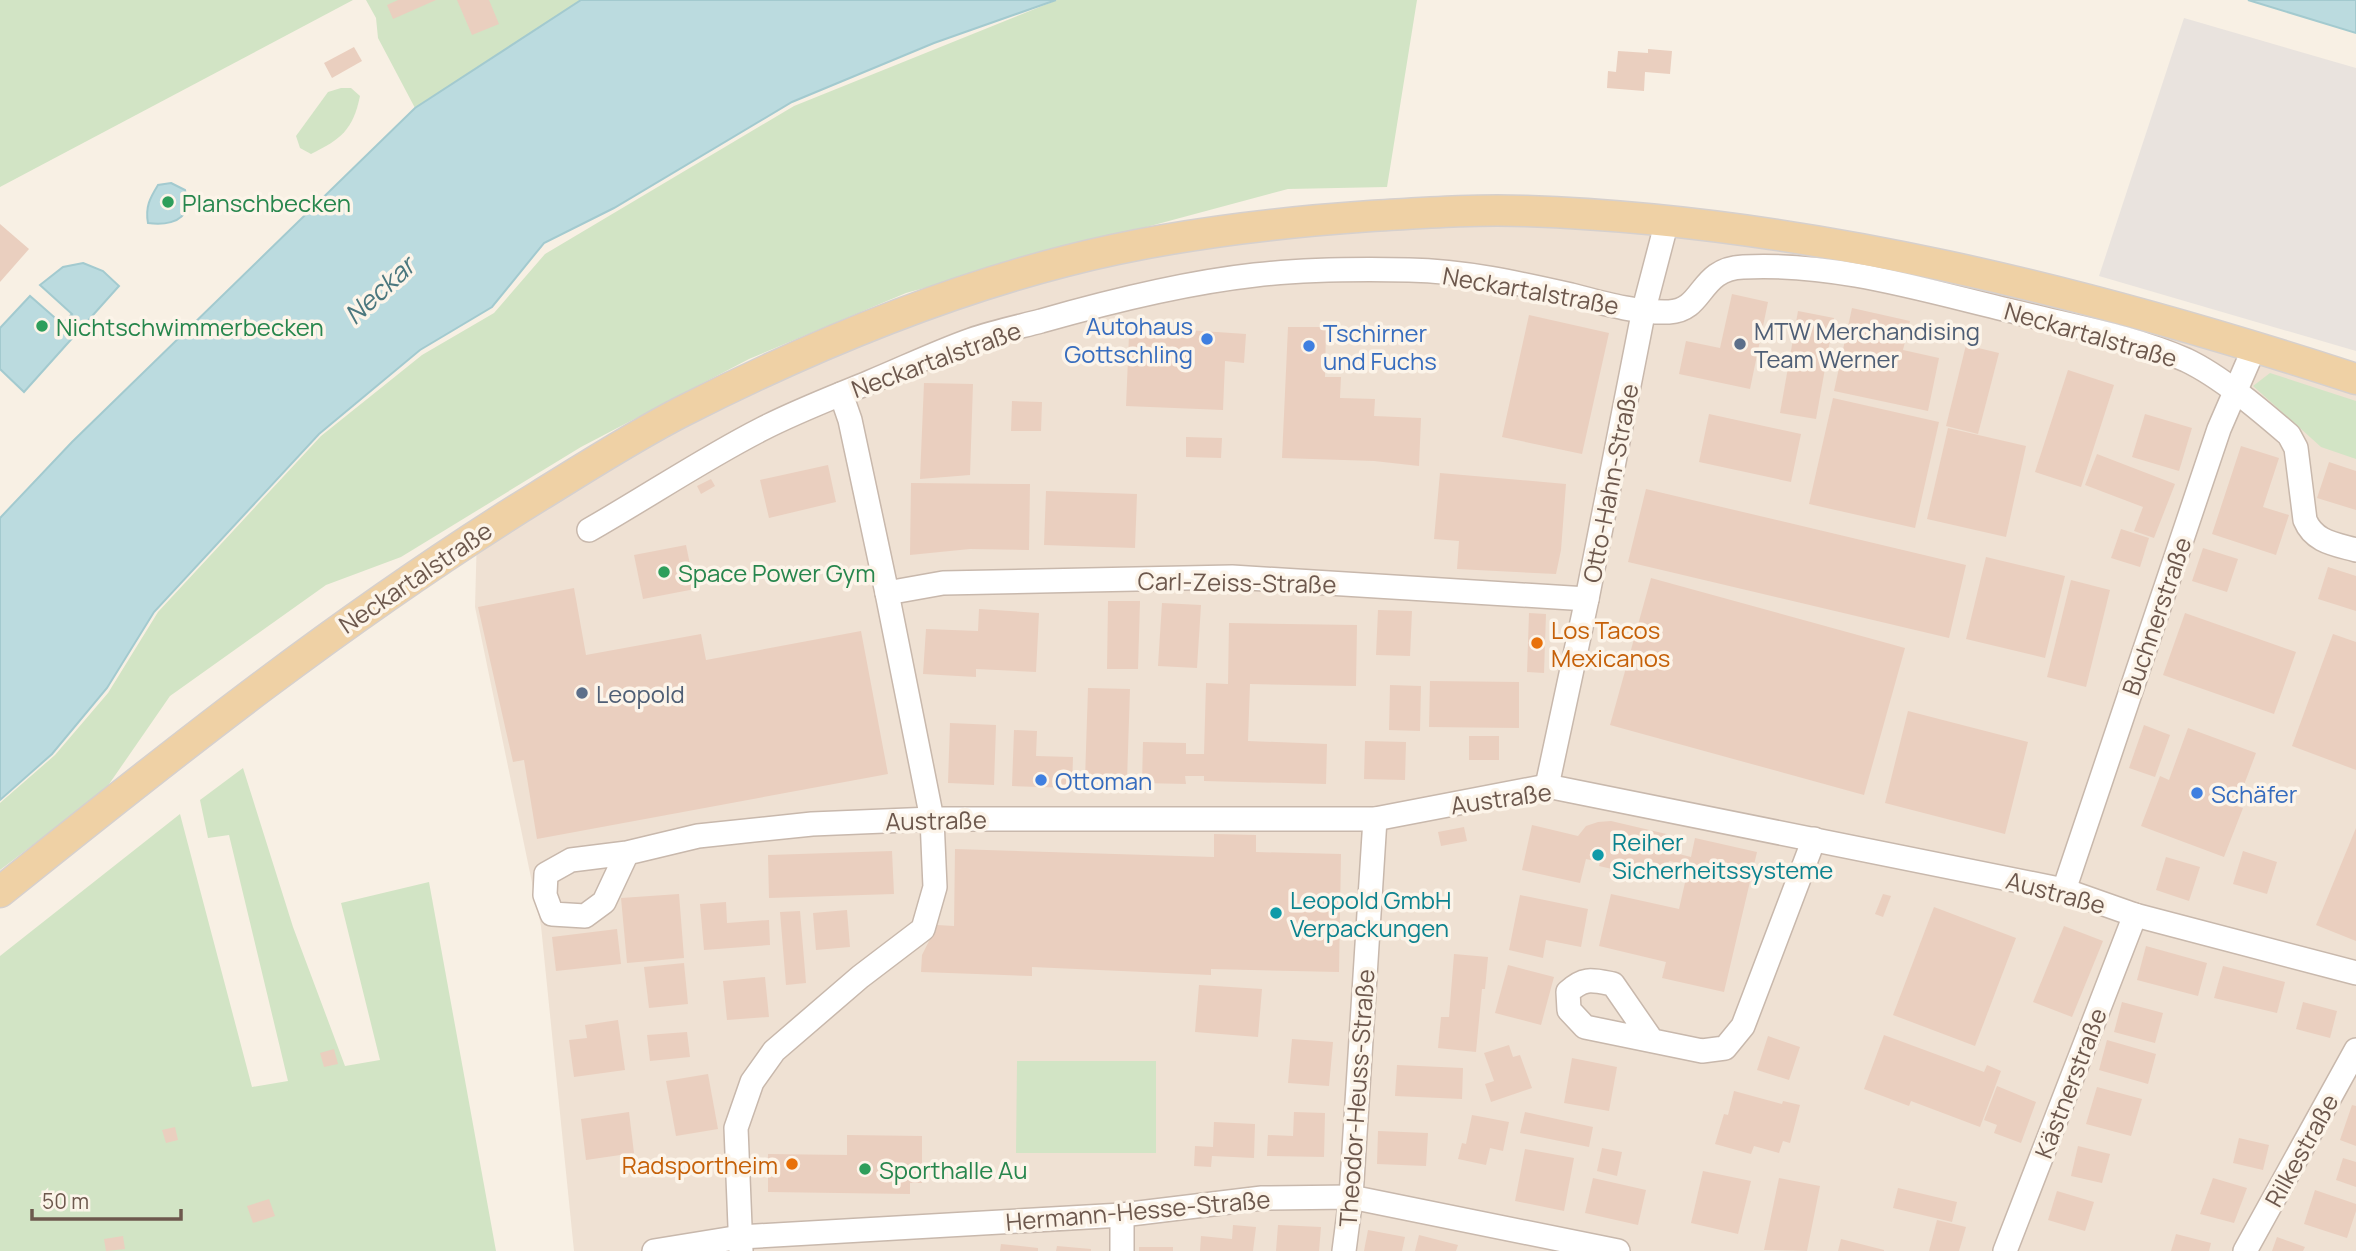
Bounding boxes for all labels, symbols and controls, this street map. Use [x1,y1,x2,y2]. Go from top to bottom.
place label: Planschbecken [182,186,351,219]
marker: Planschbecken [160,194,176,210]
water label: Neckar [336,246,425,332]
street label: Neckartalstraße [1440,258,1622,322]
street label: Neckartalstraße [2001,294,2181,374]
place label: Autohaus Gottschling [1064,309,1193,370]
place label: Nichtschwimmerbecken [56,310,324,343]
street label: Neckartalstraße [847,313,1025,405]
place label: MTW Merchandising Team Werner [1754,314,1980,375]
place label: Tschirner und Fuchs [1323,316,1437,377]
marker: Nichtschwimmerbecken [34,318,50,334]
marker: Autohaus Gottschling [1199,331,1215,347]
marker: MTW Merchandising Team Werner [1732,336,1748,352]
marker: Tschirner und Fuchs [1301,338,1317,354]
street label: Otto-Hahn-Straße [1575,381,1645,585]
street label: Neckartalstraße [332,513,498,641]
street label: Buchnerstraße [2114,533,2198,699]
place label: Space Power Gym [678,556,876,589]
marker: Space Power Gym [656,564,672,580]
street label: Carl-Zeiss-Straße [1137,564,1337,600]
place label: Los Tacos Mexicanos [1551,613,1670,674]
marker: Los Tacos Mexicanos [1529,635,1545,651]
place label: Leopold [596,677,685,710]
marker: Leopold [574,685,590,701]
place label: Ottoman [1055,764,1152,797]
marker: Ottoman [1033,772,1049,788]
street label: Austraße [1448,775,1554,821]
place label: Schäfer [2211,777,2298,810]
marker: Schäfer [2189,785,2205,801]
street label: Austraße [885,803,987,837]
place label: Reiher Sicherheitssysteme [1612,825,1833,886]
marker: Reiher Sicherheitssysteme [1590,847,1606,863]
street label: Austraße [2003,863,2109,921]
place label: Leopold GmbH Verpackungen [1290,883,1451,944]
marker: Leopold GmbH Verpackungen [1268,905,1284,921]
street label: Theodor-Heuss-Straße [1331,968,1381,1228]
street label: Kästnerstraße [2026,1003,2114,1163]
street label: Rilkestraße [2256,1088,2346,1212]
place label: Radsportheim [622,1148,778,1181]
place label: Sporthalle Au [879,1153,1028,1186]
marker: Radsportheim [784,1156,800,1172]
marker: Sporthalle Au [857,1161,873,1177]
scale bar [32,1178,180,1222]
street label: Hermann-Hesse-Straße [1004,1182,1272,1238]
text: 50 m [42,1187,89,1215]

